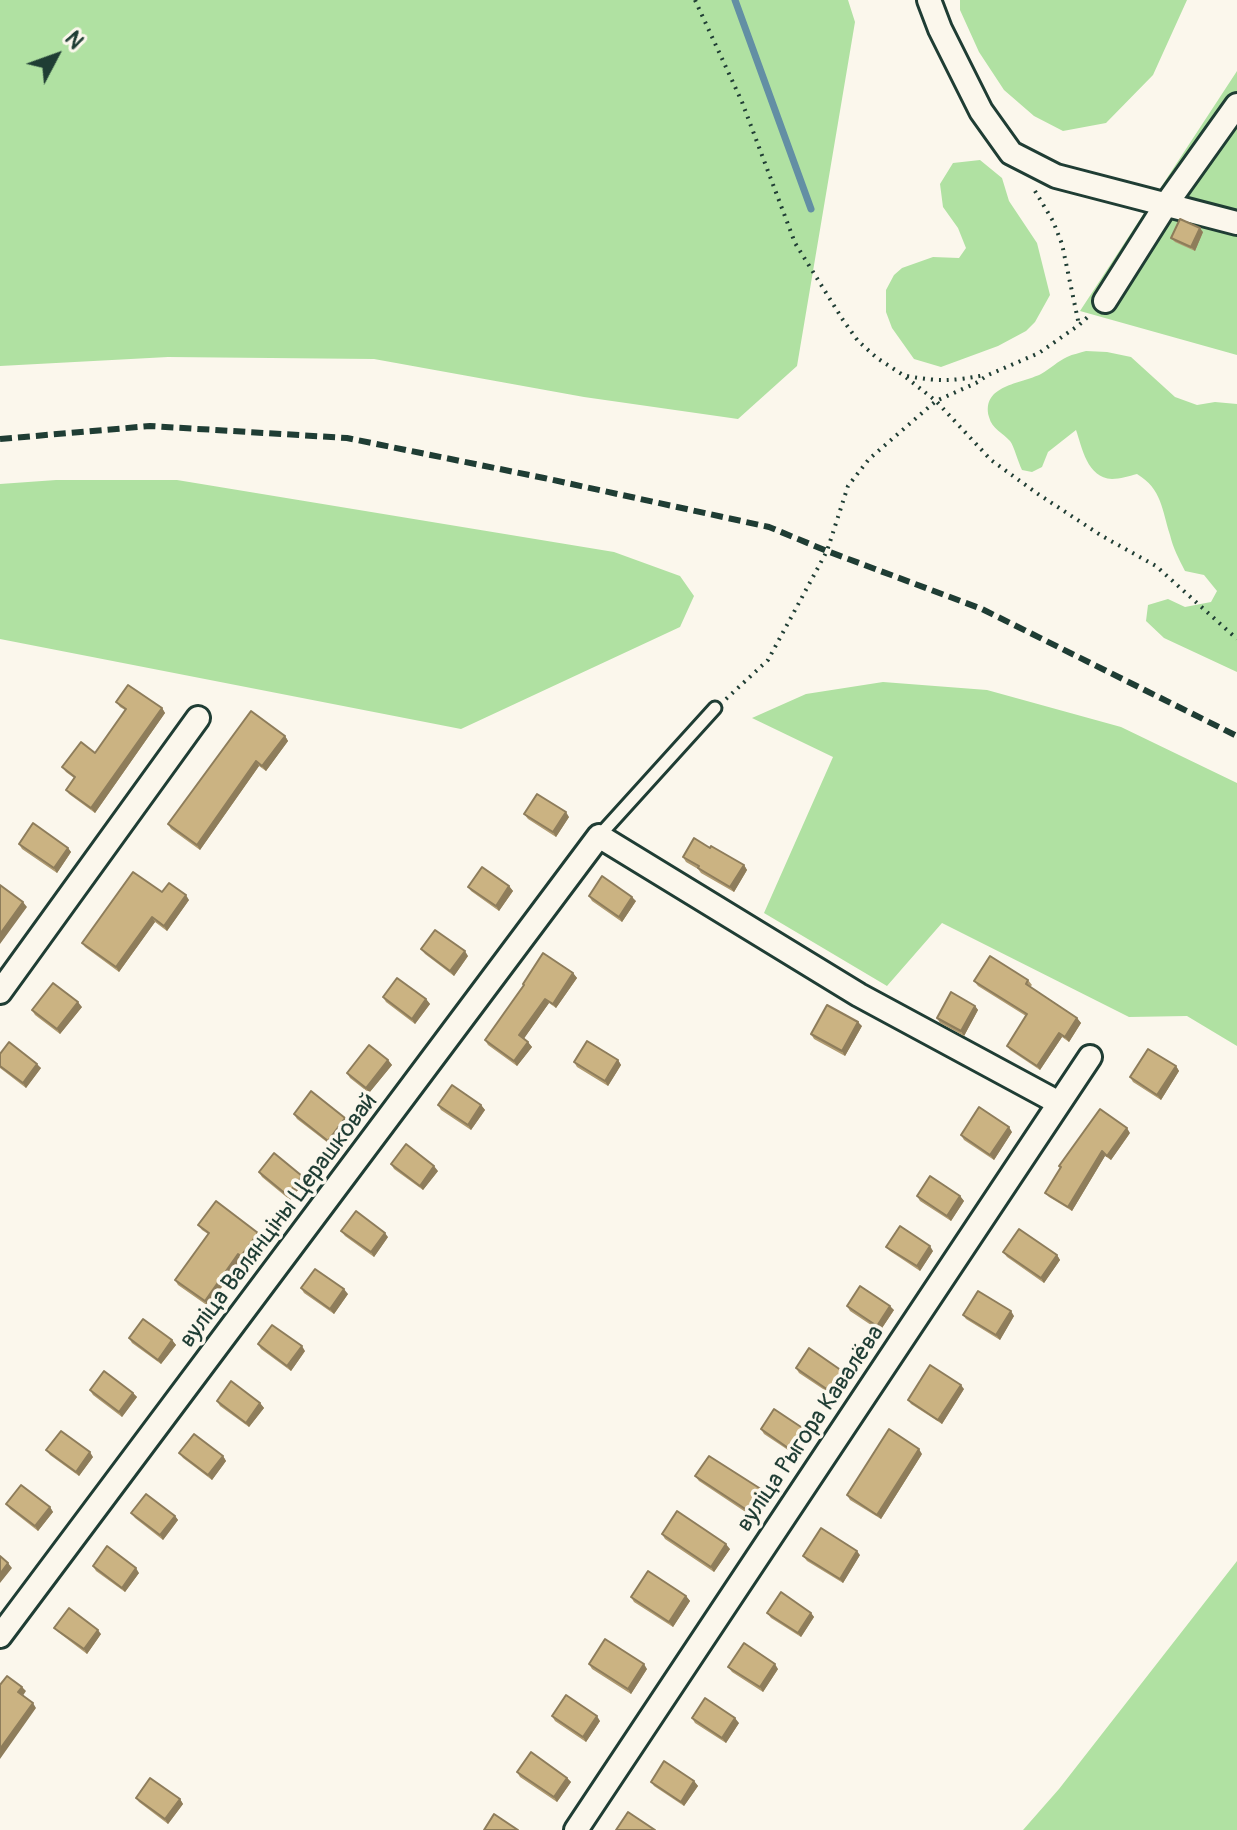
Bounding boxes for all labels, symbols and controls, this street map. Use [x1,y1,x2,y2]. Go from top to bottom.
north arrow [16,16,96,96]
text: N [59,25,90,55]
street label: вуліца Валянціны Церашковай [174,1088,384,1354]
street label: вуліца Рыгора Кавалёва [731,1320,891,1538]

